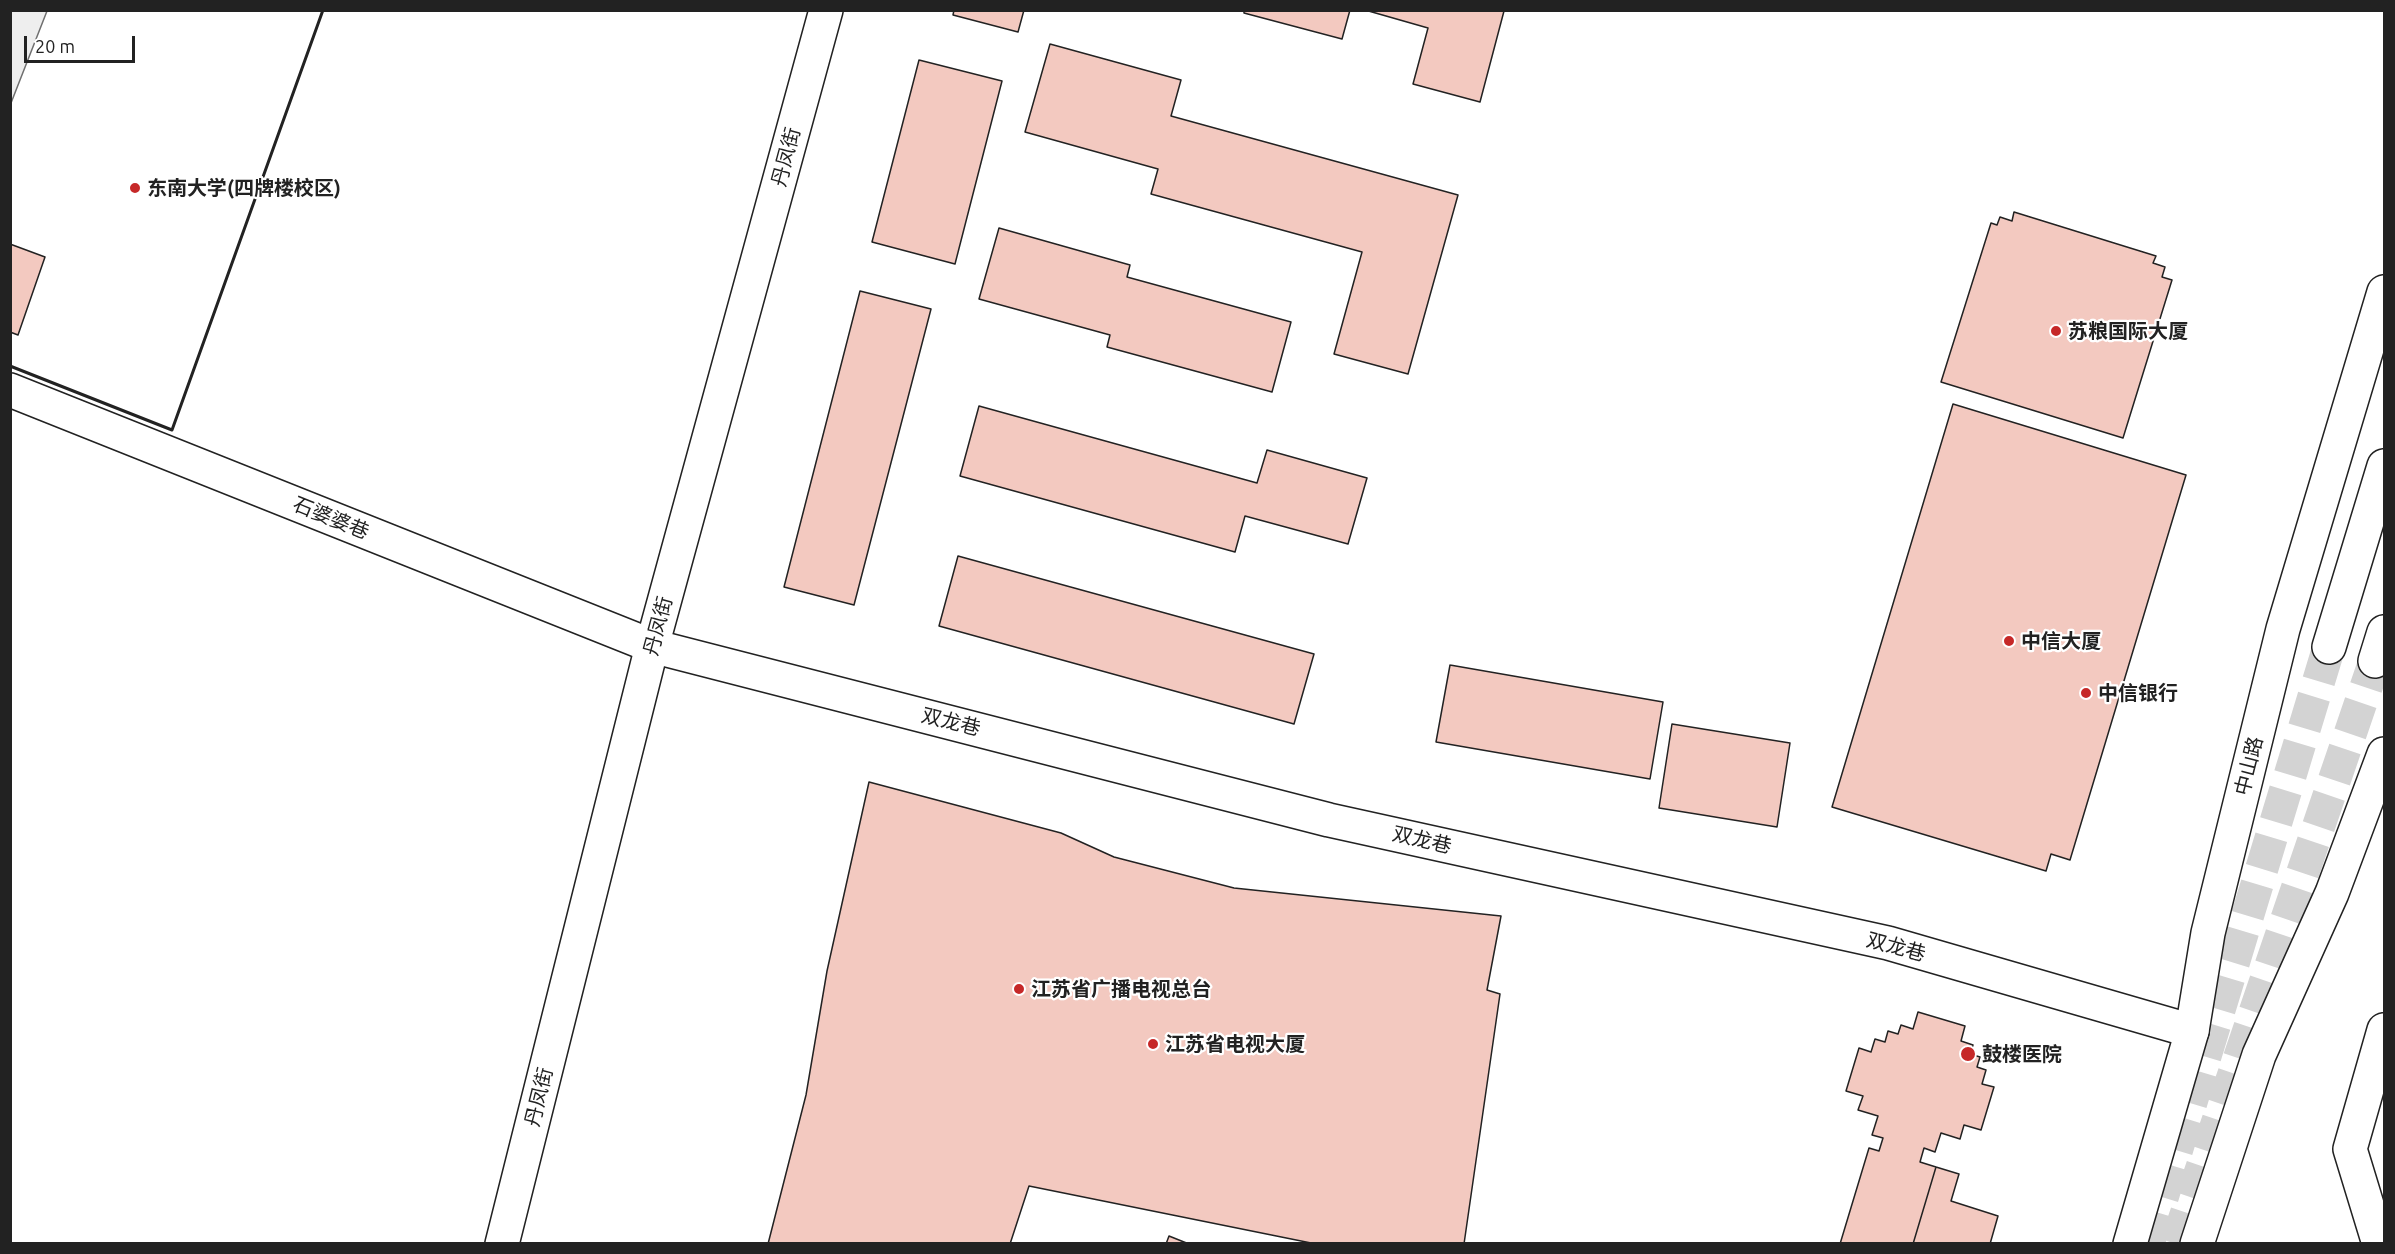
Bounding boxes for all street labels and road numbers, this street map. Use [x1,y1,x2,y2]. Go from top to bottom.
street label: 丹凤街 [767,125,805,189]
street label: 石婆婆巷 [289,492,373,544]
street label: 丹凤街 [639,594,677,658]
street label: 双龙巷 [919,703,983,741]
street label: 中山路 [2230,734,2268,798]
street label: 双龙巷 [1390,822,1454,858]
street label: 双龙巷 [1864,928,1928,966]
street label: 丹凤街 [520,1065,558,1129]

